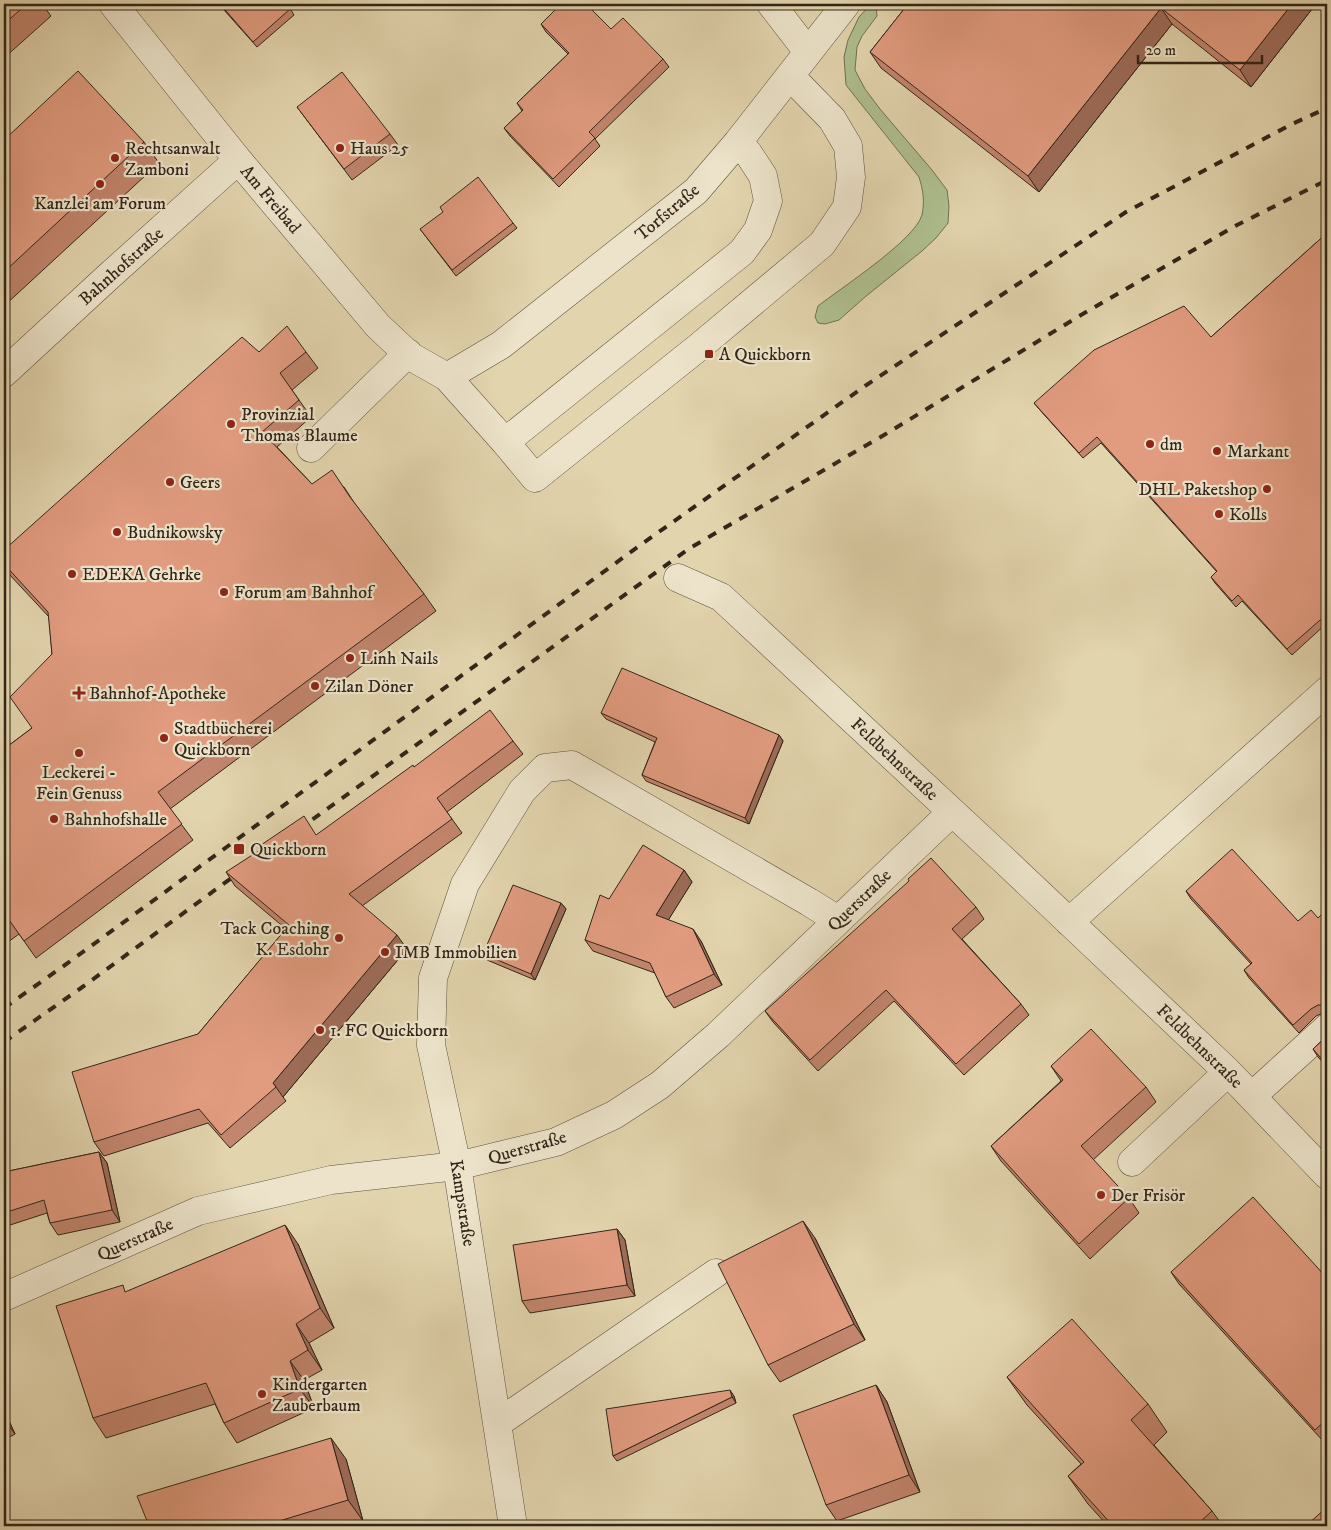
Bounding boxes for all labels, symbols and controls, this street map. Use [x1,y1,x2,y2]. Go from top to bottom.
scale bar [1138,32,1262,64]
text: 20 m [1146,41,1176,60]
place label: Rechtsanwalt Zamboni [125,138,221,181]
place label: Haus 25 [350,138,409,160]
marker: Haus 25 [334,142,346,154]
marker: Rechtsanwalt Zamboni [109,152,121,164]
street label: Am Freibad [235,161,305,238]
marker: Kanzlei am Forum [94,178,106,190]
street label: Torfstraße [631,179,704,246]
place label: Kanzlei am Forum [34,193,166,215]
street label: Bahnhofstraße [75,223,168,310]
place label: A Quickborn [719,344,811,366]
marker: A Quickborn [703,348,715,360]
place label: Provinzial Thomas Blaume [241,404,358,447]
marker: Provinzial Thomas Blaume [225,418,237,430]
place label: dm [1160,434,1183,456]
marker: dm [1144,438,1156,450]
place label: Markant [1227,441,1290,463]
marker: Markant [1211,445,1223,457]
place label: Geers [180,472,220,494]
marker: Geers [164,476,176,488]
place label: DHL Paketshop [1139,479,1257,501]
marker: DHL Paketshop [1261,483,1273,495]
place label: Kolls [1229,504,1267,526]
marker: Kolls [1213,508,1225,520]
place label: Budnikowsky [127,522,223,544]
marker: Budnikowsky [111,526,123,538]
place label: EDEKA Gehrke [82,564,201,586]
marker: EDEKA Gehrke [66,568,78,580]
place label: Forum am Bahnhof [234,582,376,604]
marker: Forum am Bahnhof [218,586,230,598]
place label: Linh Nails [360,648,438,670]
marker: Linh Nails [344,652,356,664]
place label: Zilan Döner [325,676,413,698]
marker: Zilan Döner [309,680,321,692]
place label: Bahnhof-Apotheke [89,683,226,705]
marker: Bahnhof-Apotheke [73,687,85,699]
street label: Feldbehnstraße [846,714,943,806]
place label: Stadtbücherei Quickborn [174,718,272,761]
marker: Stadtbücherei Quickborn [158,732,170,744]
marker: Leckerei - Fein Genuss [73,747,85,759]
place label: Leckerei - Fein Genuss [36,762,122,805]
place label: Bahnhofshalle [64,809,167,831]
marker: Bahnhofshalle [48,813,60,825]
place label: Quickborn [250,839,327,861]
marker: Quickborn [232,842,246,856]
street label: Querstraße [823,865,896,937]
place label: Tack Coaching K. Esdohr [220,918,329,961]
marker: Tack Coaching K. Esdohr [333,932,345,944]
place label: IMB Immobilien [395,942,518,964]
marker: IMB Immobilien [379,946,391,958]
street label: Feldbehnstraße [1152,1000,1247,1093]
place label: 1. FC Quickborn [330,1020,449,1042]
marker: 1. FC Quickborn [314,1024,326,1036]
street label: Querstraße [485,1126,569,1170]
street label: Kampstraße [444,1158,480,1248]
place label: Der Frisör [1111,1185,1186,1207]
marker: Der Frisör [1095,1189,1107,1201]
street label: Querstraße [94,1213,177,1266]
place label: Kindergarten Zauberbaum [272,1374,368,1417]
marker: Kindergarten Zauberbaum [256,1388,268,1400]

